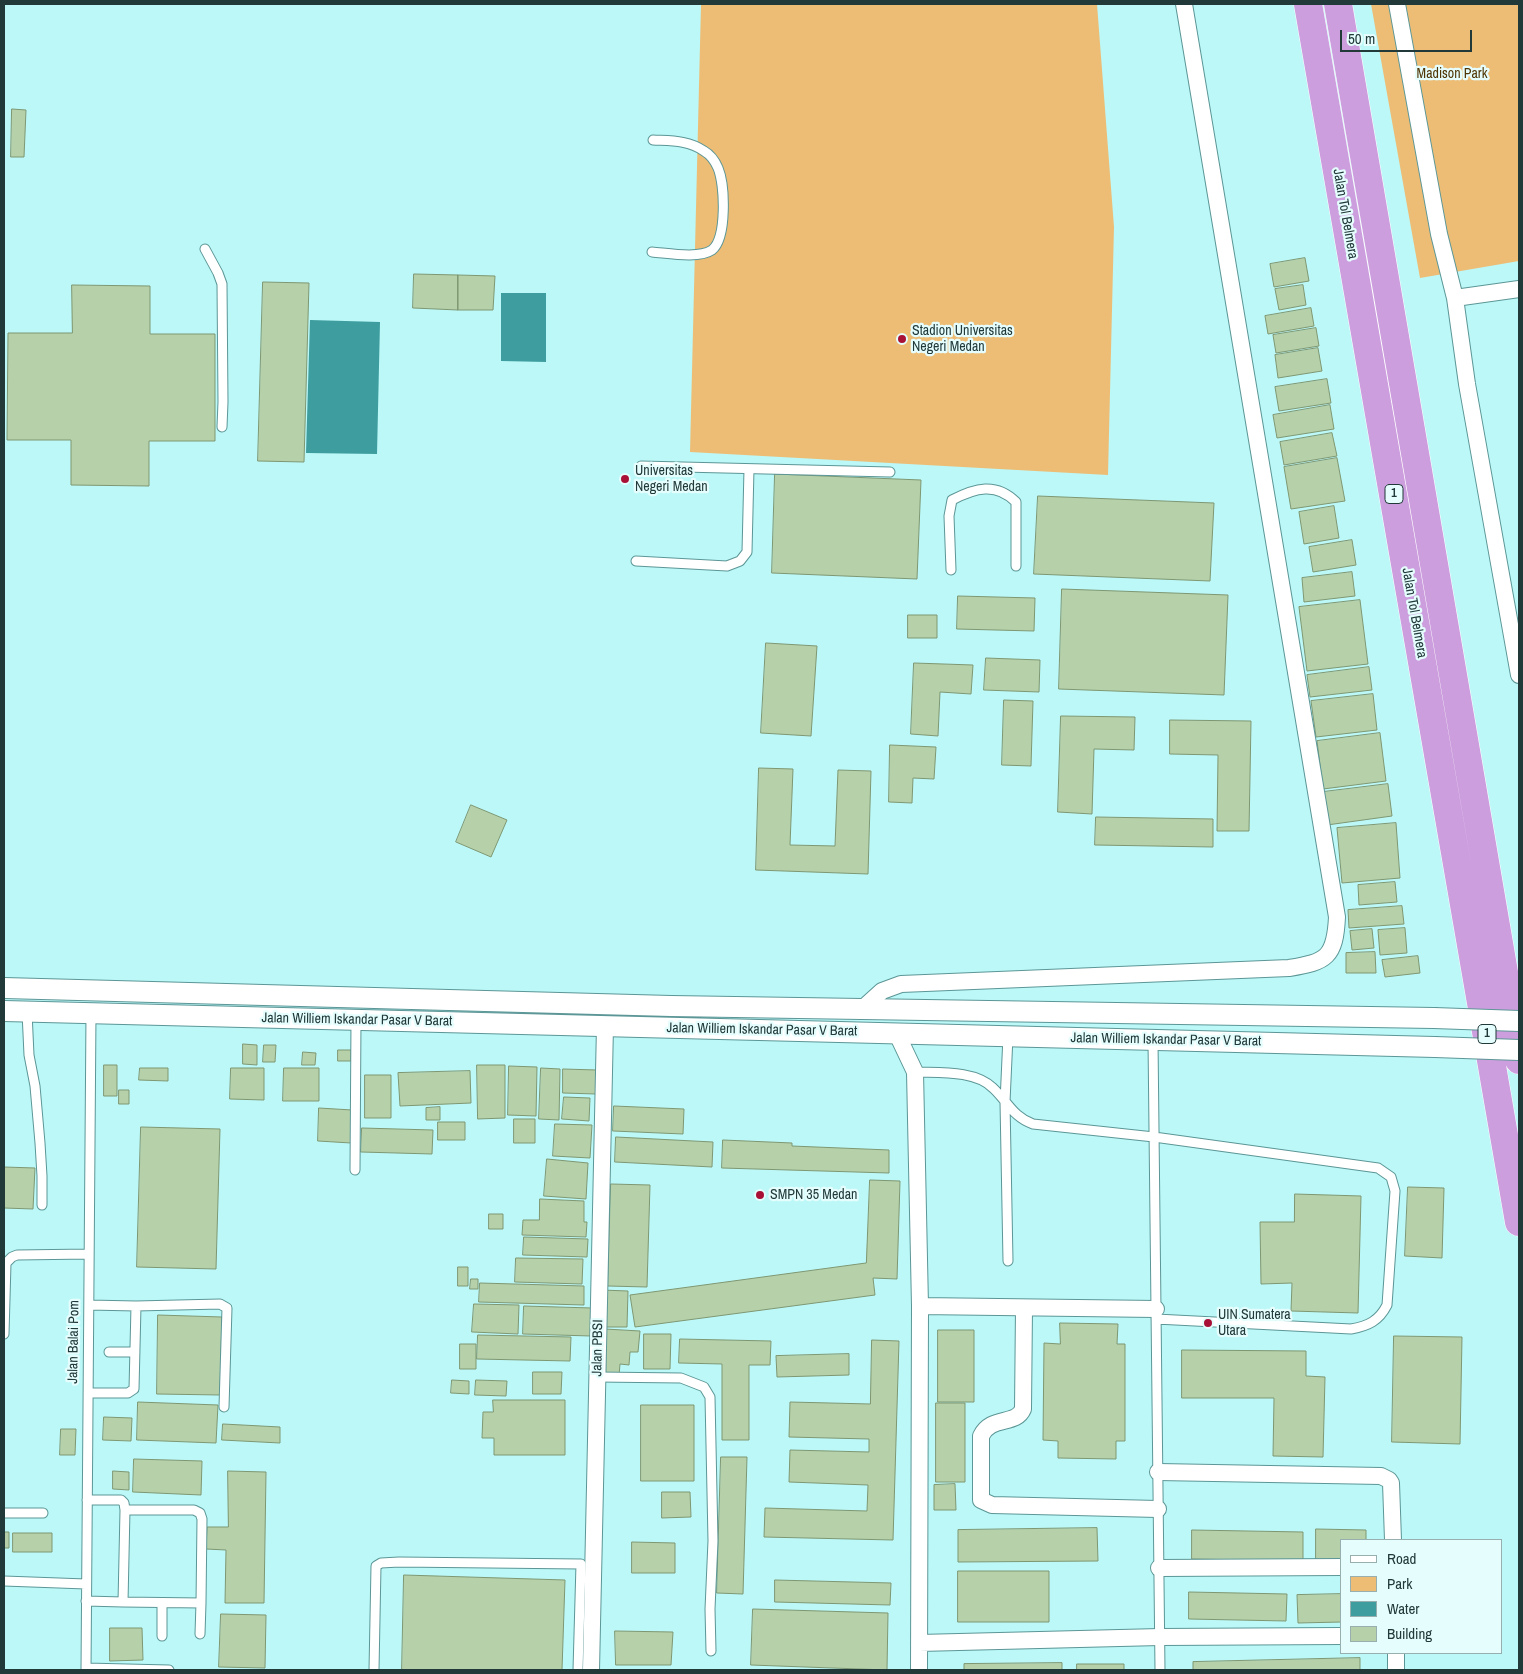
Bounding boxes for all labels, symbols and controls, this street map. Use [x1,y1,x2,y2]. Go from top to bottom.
scale bar [1343,20,1476,52]
text: 50 m [1348,28,1375,49]
park label: Madison Park [1417,66,1487,82]
street label: Jalan Tol Belmera [1329,168,1361,260]
place label: Stadion Universitas Negeri Medan [912,323,1013,356]
marker: Stadion Universitas Negeri Medan [896,333,908,345]
place label: Universitas Negeri Medan [635,463,708,496]
marker: Universitas Negeri Medan [619,473,631,485]
road number: 1 [1385,484,1403,504]
street label: Jalan Tol Belmera [1398,567,1430,659]
street label: Jalan Williem Iskandar Pasar V Barat [261,1010,453,1030]
street label: Jalan Williem Iskandar Pasar V Barat [666,1020,858,1040]
road number: 1 [1478,1024,1496,1044]
street label: Jalan Williem Iskandar Pasar V Barat [1070,1030,1262,1050]
place label: SMPN 35 Medan [770,1187,857,1203]
marker: SMPN 35 Medan [754,1189,766,1201]
street label: Jalan Balai Pom [65,1300,83,1384]
place label: UIN Sumatera Utara [1218,1307,1291,1340]
marker: UIN Sumatera Utara [1202,1317,1214,1329]
street label: Jalan PBSI [589,1319,607,1377]
legend [1340,1539,1503,1654]
text: Road [1387,1548,1416,1569]
text: Park [1387,1573,1412,1594]
text: Water [1387,1598,1419,1619]
text: Building [1387,1623,1432,1644]

